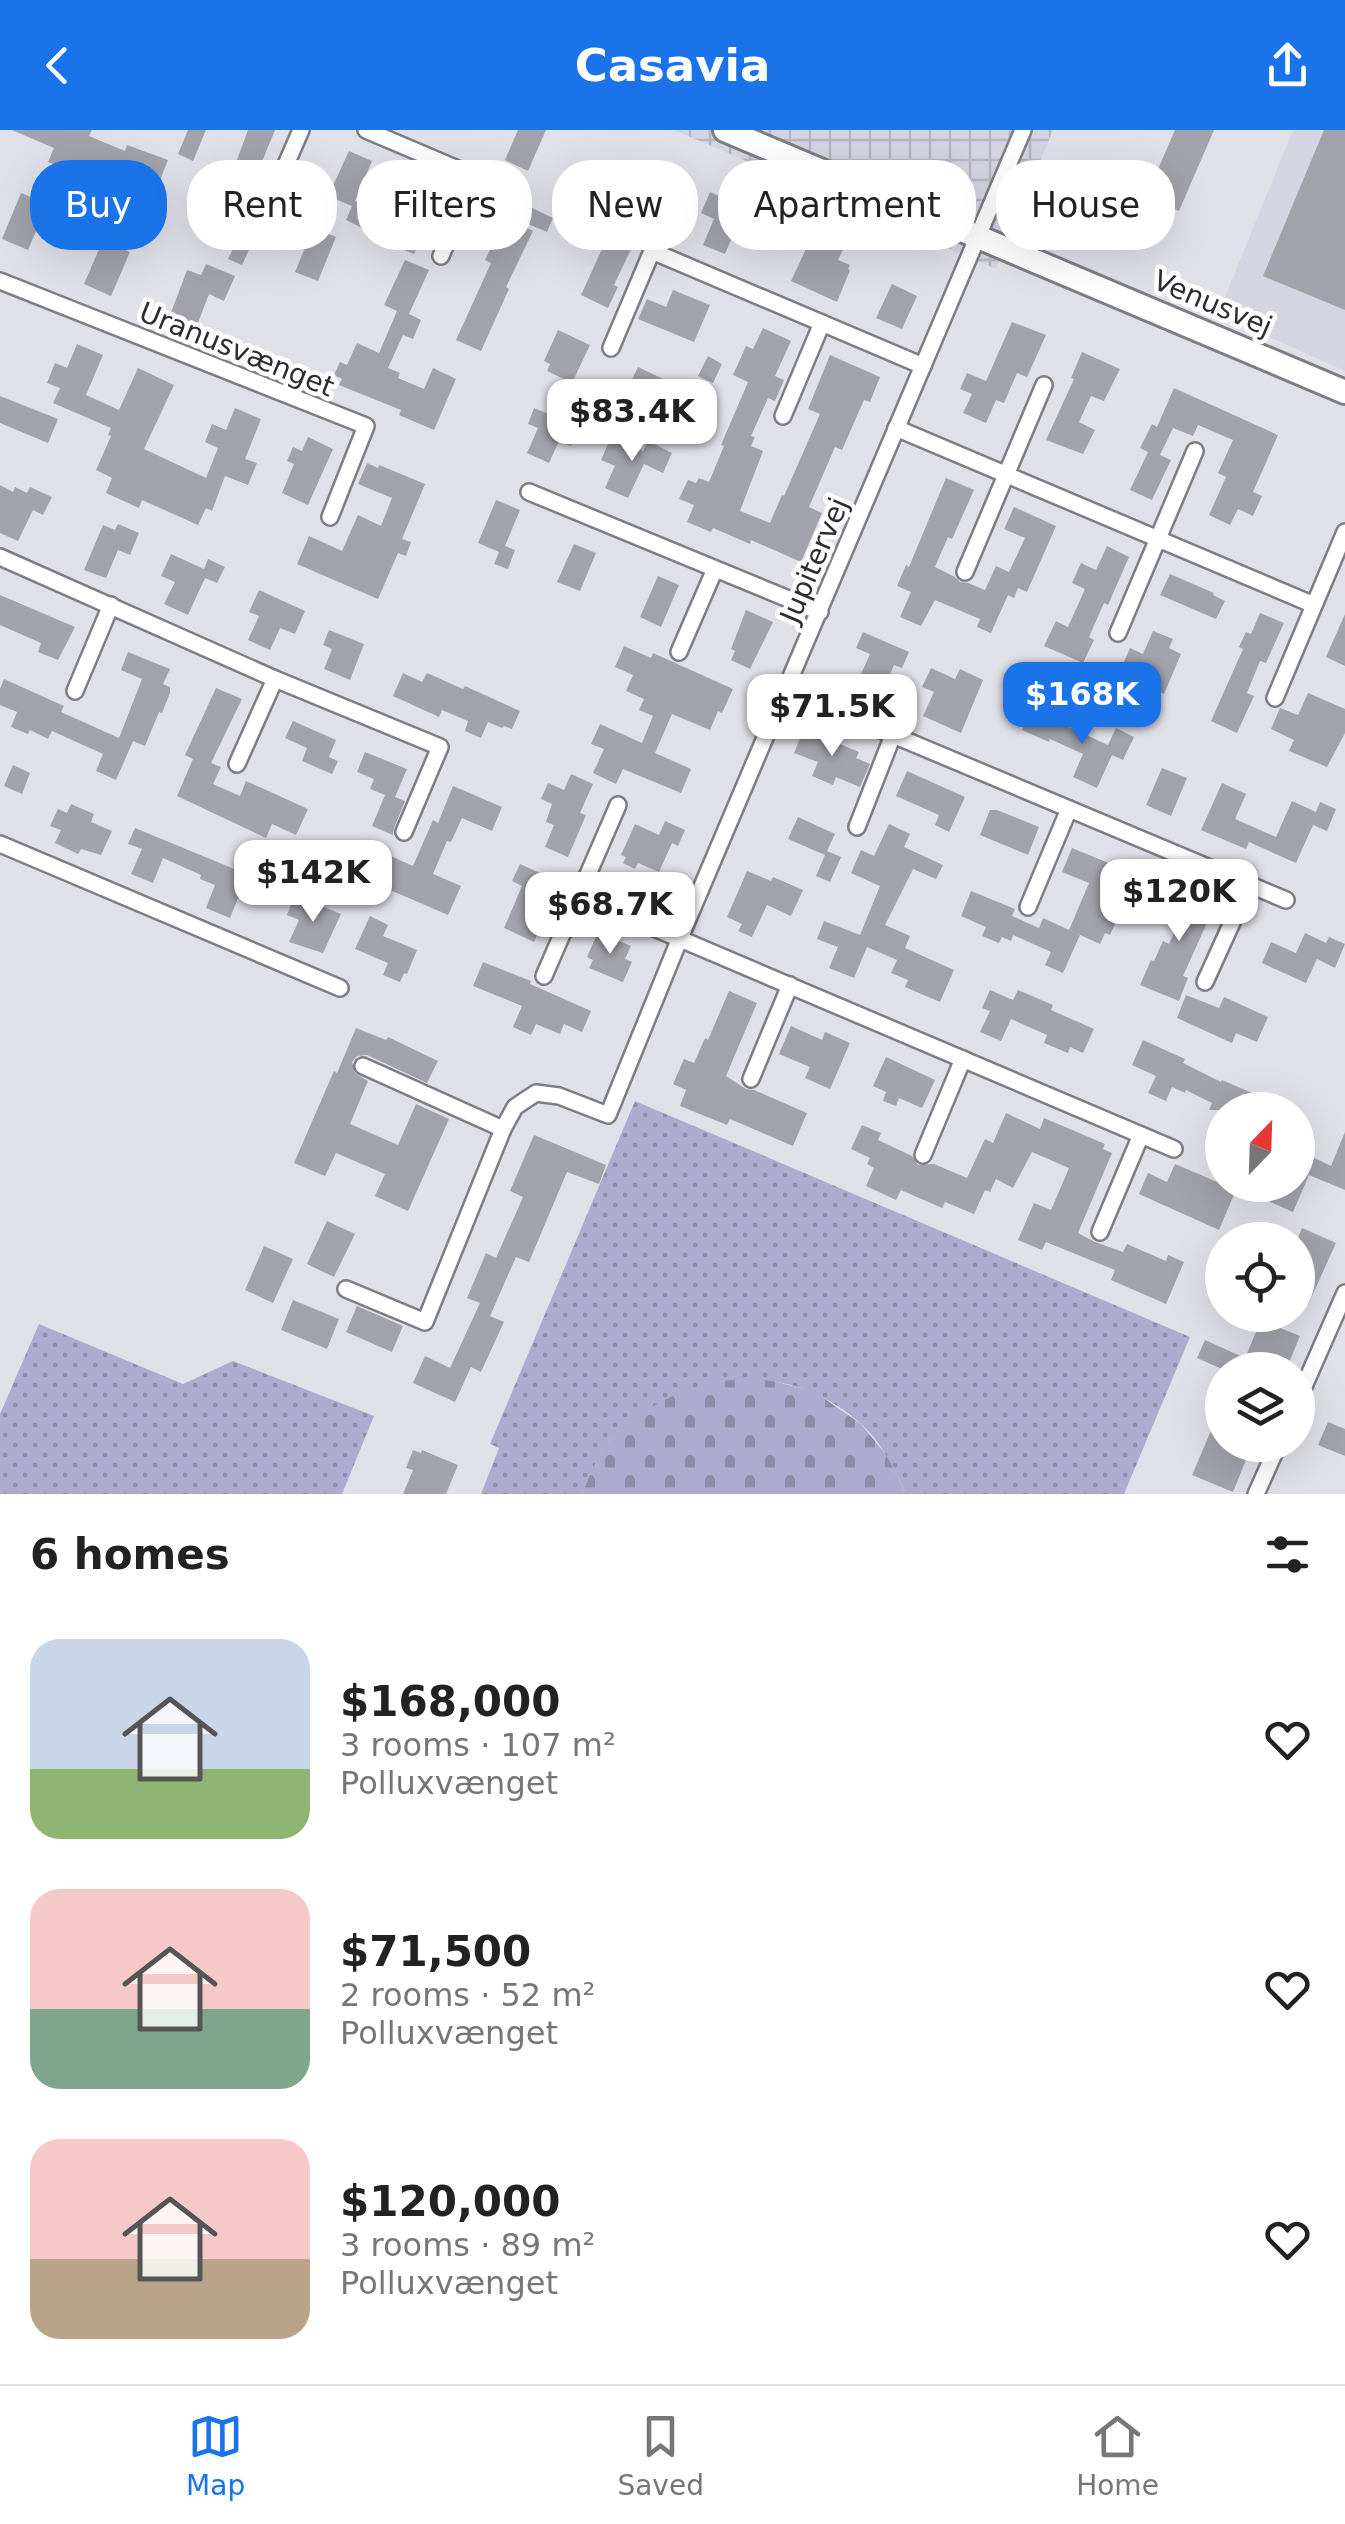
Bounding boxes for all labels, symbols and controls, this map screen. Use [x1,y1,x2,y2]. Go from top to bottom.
icon: back [30,38,85,93]
icon: share [1260,38,1315,93]
text: Casavia [575,39,770,92]
chip: Buy [30,160,167,250]
chip: Rent [187,160,337,250]
chip: Filters [357,160,532,250]
chip: New [552,160,698,250]
chip: Apartment [718,160,976,250]
chip: House [996,160,1175,250]
street label: Venusvej [1148,264,1277,343]
street label: Uranusvænget [135,295,339,404]
pin: $83.4K [551,379,713,464]
text: $83.4K [569,392,695,430]
street label: Jupitervej [773,493,856,630]
pin: $168K [1012,662,1152,747]
pin: $71.5K [751,674,913,759]
text: $168K [1025,675,1139,713]
text: $71.5K [769,687,895,725]
pin: $142K [243,840,383,925]
text: $142K [256,853,370,891]
pin: $120K [1109,859,1249,944]
pin: $68.7K [529,872,691,957]
text: $120K [1122,872,1236,910]
text: $68.7K [547,885,673,923]
north arrow [1205,1092,1315,1202]
map controls [1205,1092,1315,1462]
button: locate [1205,1222,1315,1332]
button: layers [1205,1352,1315,1462]
icon: filters [1260,1527,1315,1582]
text: 6 homes [30,1530,230,1579]
text: $168,000 [340,1677,561,1726]
icon: home [110,1679,230,1799]
icon: heart [1260,1712,1315,1767]
text: 3 rooms · 107 m² [340,1726,616,1764]
text: Polluxvænget [340,1764,558,1802]
text: $71,500 [340,1927,531,1976]
icon: home [110,1929,230,2049]
icon: heart [1260,1962,1315,2017]
text: 2 rooms · 52 m² [340,1976,595,2014]
text: Polluxvænget [340,2014,558,2052]
text: $120,000 [340,2177,561,2226]
icon: home [110,2179,230,2299]
icon: heart [1260,2212,1315,2267]
text: 3 rooms · 89 m² [340,2226,595,2264]
text: Polluxvænget [340,2264,558,2302]
tab: Map [186,2409,245,2502]
tab: Saved [617,2409,704,2502]
tab: Home [1076,2409,1159,2502]

